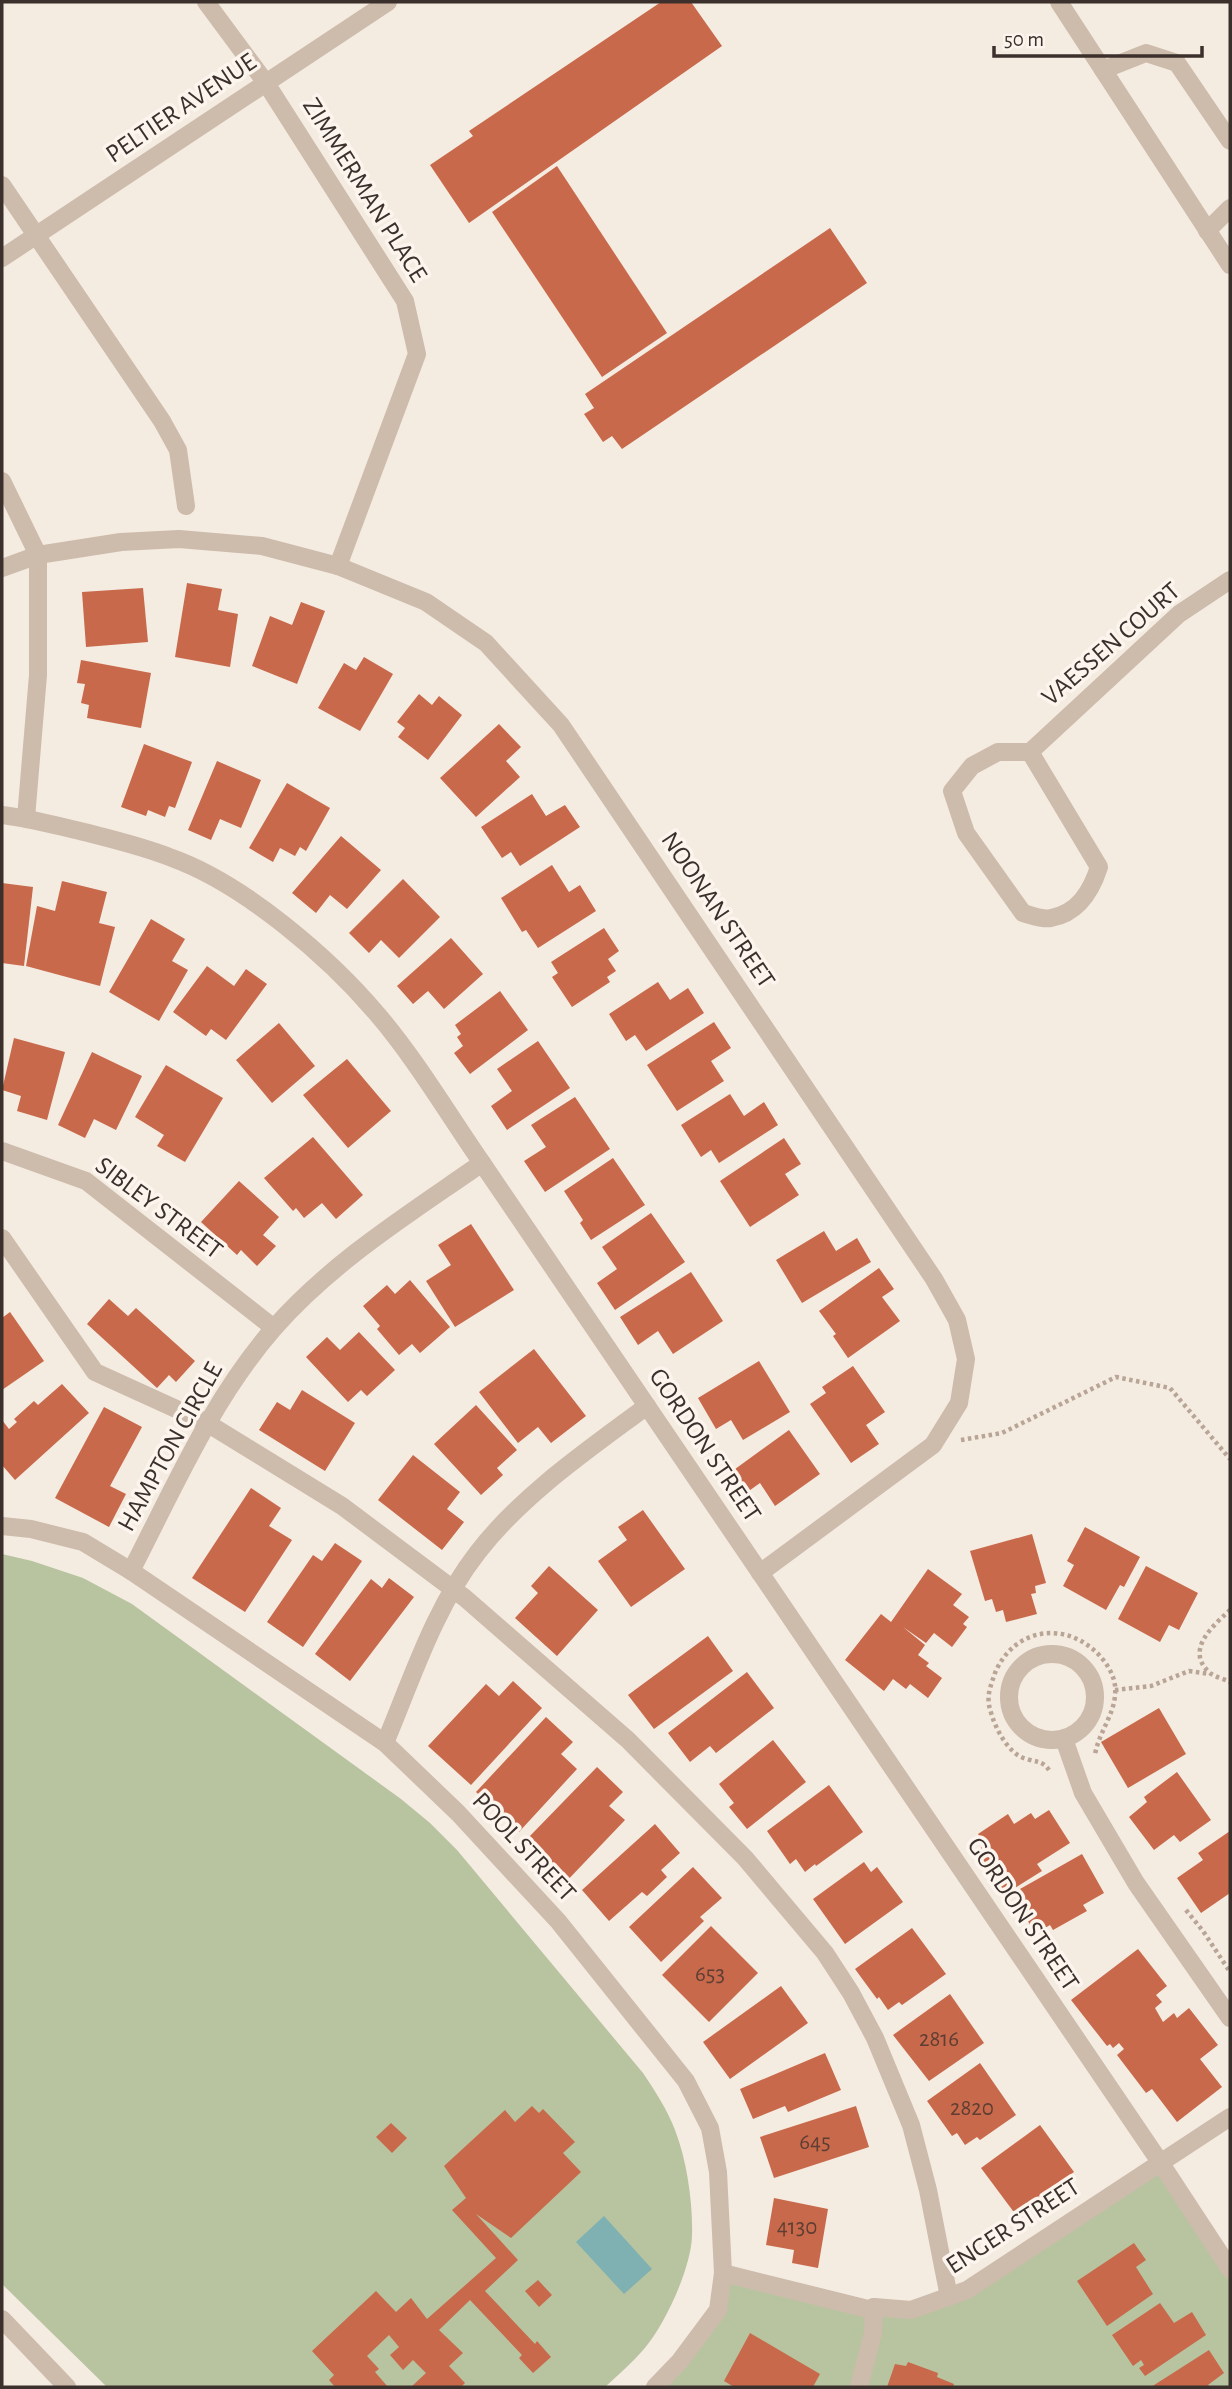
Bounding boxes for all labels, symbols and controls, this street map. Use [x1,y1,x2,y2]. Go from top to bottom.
scale bar [994,14,1202,58]
text: 50 m [1004,29,1044,50]
street label: PELTIER AVENUE [101,48,261,168]
street label: ZIMMERMAN PLACE [298,93,432,287]
street label: VAESSEN COURT [1037,577,1185,711]
street label: NOONAN STREET [656,827,780,993]
street label: SIBLEY STREET [91,1152,227,1264]
street label: HAMPTON CIRCLE [113,1358,227,1536]
street label: GORDON STREET [644,1364,766,1527]
street label: POOL STREET [467,1787,581,1907]
street label: GORDON STREET [962,1833,1084,1996]
house number: 653 [695,1963,725,1986]
house number: 2816 [919,2028,959,2051]
house number: 2820 [950,2097,994,2120]
house number: 645 [799,2131,831,2154]
street label: ENGER STREET [942,2173,1085,2279]
house number: 4130 [777,2216,817,2239]

